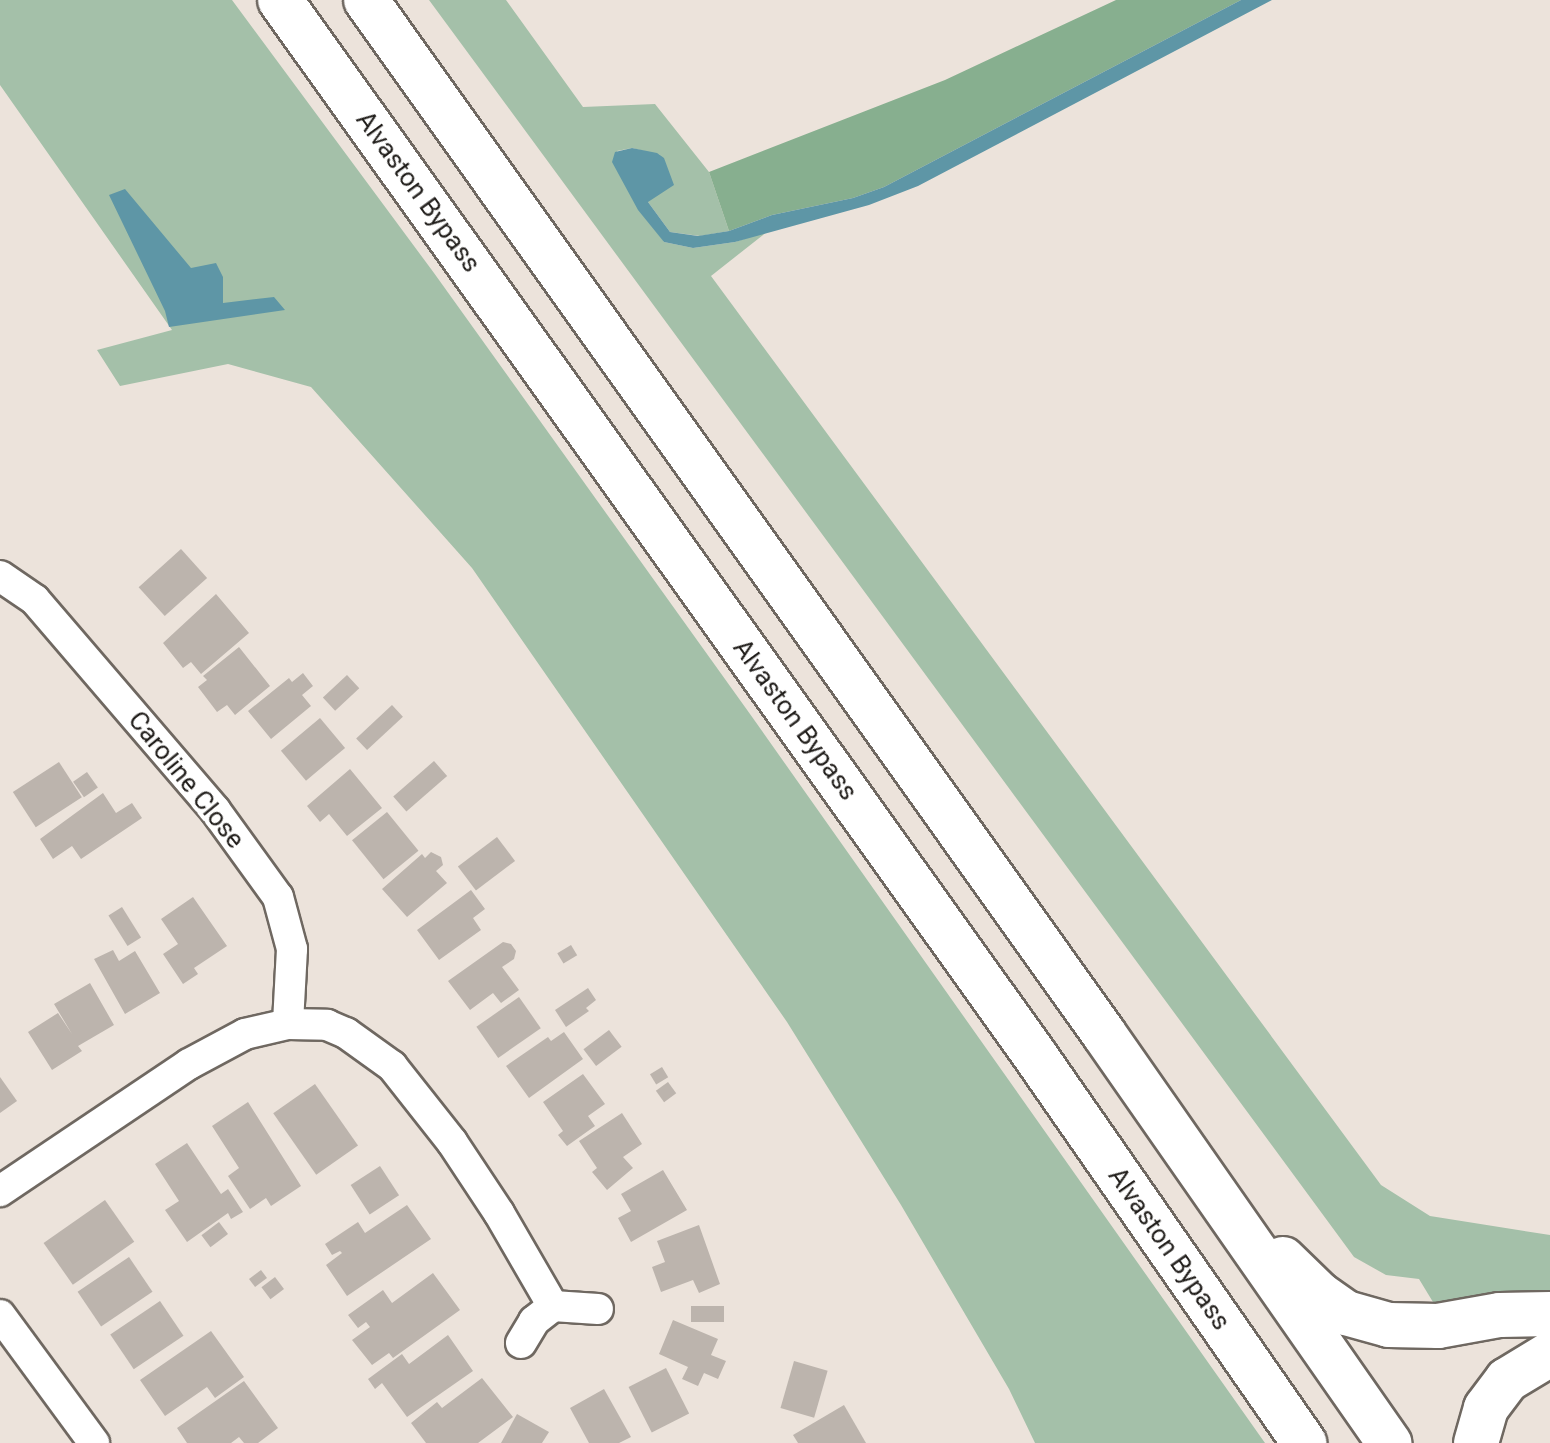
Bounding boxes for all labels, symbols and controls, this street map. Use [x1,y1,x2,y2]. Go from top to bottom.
street label: Alvaston Bypass [349,105,487,279]
street label: Alvaston Bypass [726,633,864,807]
street label: Caroline Close [121,705,251,855]
street label: Alvaston Bypass [1101,1162,1237,1336]

